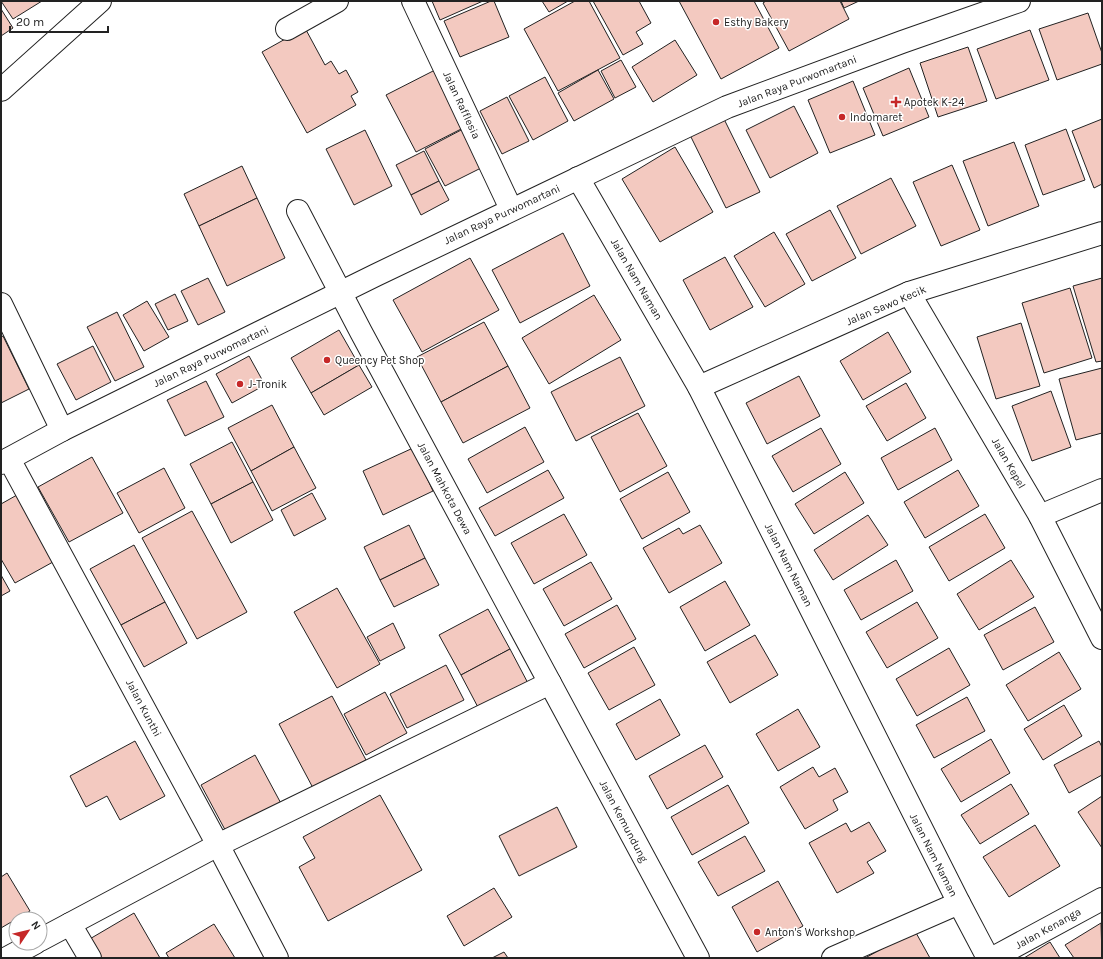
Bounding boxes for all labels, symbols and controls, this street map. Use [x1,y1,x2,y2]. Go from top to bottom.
scale bar [10,8,108,34]
text: 20 m [16,15,44,29]
place label: Esthy Bakery [724,16,788,29]
marker: Esthy Bakery [711,17,721,27]
street label: Jalan Raya Purwomartani [736,53,859,110]
street label: Jalan Rafflesia [440,69,483,141]
place label: Apotek K-24 [904,96,964,109]
marker: Apotek K-24 [891,97,901,107]
place label: Indomaret [850,111,902,124]
marker: Indomaret [837,112,847,122]
street label: Jalan Raya Purwomartani [442,182,562,247]
street label: Jalan Nam Naman [608,236,665,322]
street label: Jalan Sawo Kecik [844,283,928,328]
street label: Jalan Raya Purwomartani [151,323,271,390]
place label: Queency Pet Shop [335,354,424,367]
marker: Queency Pet Shop [322,355,332,365]
place label: J-Tronik [248,378,287,391]
marker: J-Tronik [235,379,245,389]
street label: Jalan Kepel [989,436,1028,491]
street label: Jalan Mahkota Dewa [415,440,474,537]
street label: Jalan Nam Naman [762,521,815,609]
street label: Jalan Kunthi [123,677,164,739]
street label: Jalan Kemundung [596,778,651,865]
street label: Jalan Nam Naman [907,811,960,899]
street label: Jalan Kenanga [1013,905,1083,952]
north arrow [8,911,48,951]
text: N [28,919,43,933]
place label: Anton's Workshop [765,926,855,939]
marker: Anton's Workshop [752,927,762,937]

